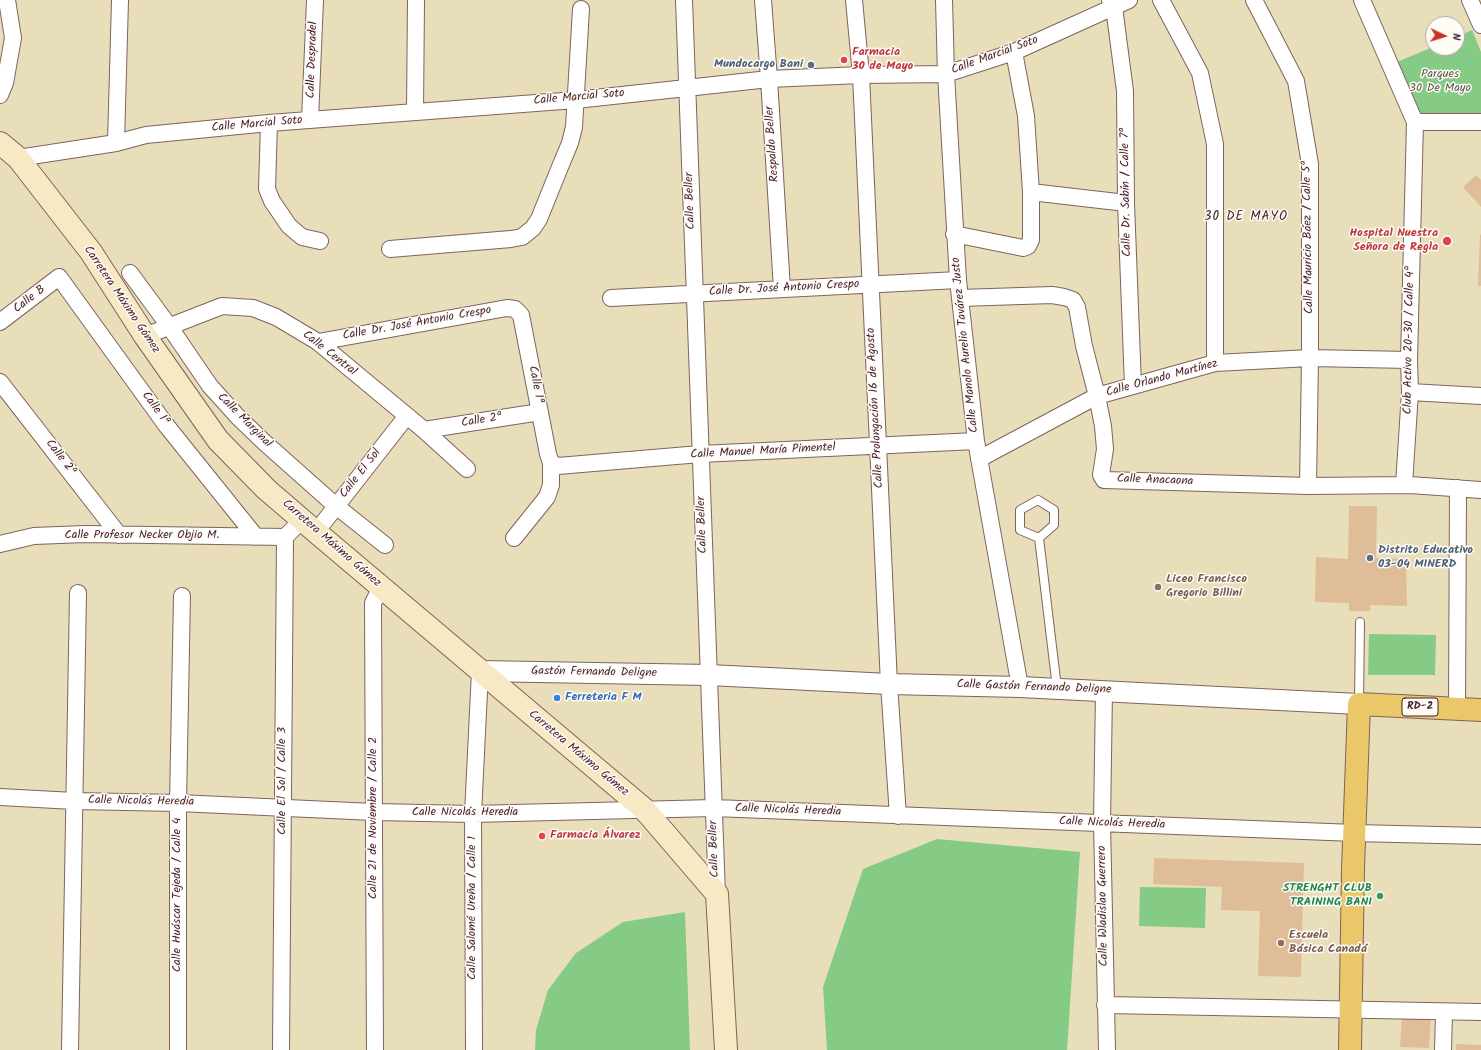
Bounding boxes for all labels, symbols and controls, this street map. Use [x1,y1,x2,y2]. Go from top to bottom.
north arrow [1425,16,1465,56]
street label: Calle Despradel [304,21,322,99]
text: N [1447,33,1465,41]
street label: Calle Marcial Soto [950,34,1040,78]
place label: Farmacia 30 de Mayo [852,46,913,74]
marker: Farmacia 30 de Mayo [839,55,849,65]
place label: Mundocargo Bani [714,58,803,72]
marker: Mundocargo Bani [806,60,816,70]
park label: Parques 30 De Mayo [1409,68,1471,96]
street label: Calle Marcial Soto [533,87,625,109]
street label: Respaldo Beller [763,105,783,183]
street label: Calle Marcial Soto [211,114,303,136]
street label: Calle Dr. Sabín / Calle 7ª [1119,127,1135,257]
street label: Calle Mauricio Báez / Calle 5ª [1300,160,1318,314]
street label: Calle Beller [683,172,699,230]
district label: 30 DE MAYO [1204,210,1288,226]
place label: Hospital Nuestra Señora de Regla [1349,227,1438,255]
marker: Hospital Nuestra Señora de Regla [1441,235,1453,247]
street label: Carretera Máximo Gómez [80,244,162,356]
street label: Calle Manolo Aurelio Tavárez Justo [950,257,982,433]
street label: Club Activo 20-30 / Calle 4ª [1402,265,1418,415]
street label: Calle Dr. José Antonio Crespo [708,278,860,300]
street label: Calle B [11,283,49,317]
street label: Calle Dr. José Antonio Crespo [342,304,492,344]
street label: Calle Prolongación 16 de Agosto [865,327,887,489]
street label: Calle Central [299,328,359,380]
street label: Calle Orlando Martínez [1105,357,1219,401]
street label: Calle 1ª [524,365,546,405]
street label: Calle 1ª [138,389,172,429]
street label: Calle Marginal [214,391,274,451]
street label: Calle 2ª [460,411,504,431]
street label: Calle 2ª [42,437,78,479]
street label: Calle Manuel María Pimentel [690,441,836,463]
street label: Calle El Sol [337,447,385,501]
street label: Calle Anacaona [1116,472,1194,490]
street label: Calle Beller [695,496,711,554]
street label: Carretera Máximo Gómez [279,497,383,591]
street label: Calle Profesor Necker Objio M. [65,529,219,543]
place label: Distrito Educativo 03-04 MINERD [1378,544,1473,572]
marker: Distrito Educativo 03-04 MINERD [1365,553,1375,563]
place label: Liceo Francisco Gregorio Billini [1166,573,1247,601]
marker: Liceo Francisco Gregorio Billini [1153,582,1163,592]
street label: Gastón Fernando Deligne [531,665,657,681]
street label: Calle Gastón Fernando Deligne [956,678,1112,698]
place label: Ferreteria F M [565,691,642,705]
marker: Ferreteria F M [552,693,562,703]
road number: RD-2 [1402,698,1438,716]
street label: Carretera Máximo Gómez [525,708,631,800]
street label: Calle El Sol / Calle 3 [276,727,290,835]
street label: Calle 21 de Noviembre / Calle 2 [367,737,381,899]
street label: Calle Nicolás Heredia [88,794,194,810]
street label: Calle Nicolás Heredia [735,802,841,820]
street label: Calle Nicolás Heredia [412,806,518,820]
street label: Calle Nicolás Heredia [1059,815,1165,833]
street label: Calle Huáscar Tejeda / Calle 4 [171,818,185,972]
street label: Calle Beller [707,820,723,878]
place label: Farmacia Álvarez [550,829,641,843]
marker: Farmacia Álvarez [537,831,547,841]
street label: Calle Salomé Ureña / Calle 1 [466,836,480,980]
street label: Calle Wladislao Guerrero [1096,845,1112,967]
place label: STRENGHT CLUB TRAINING BANI [1283,882,1372,910]
marker: STRENGHT CLUB TRAINING BANI [1375,891,1385,901]
place label: Escuela Básica Canadá [1289,929,1367,957]
marker: Escuela Básica Canadá [1276,938,1286,948]

